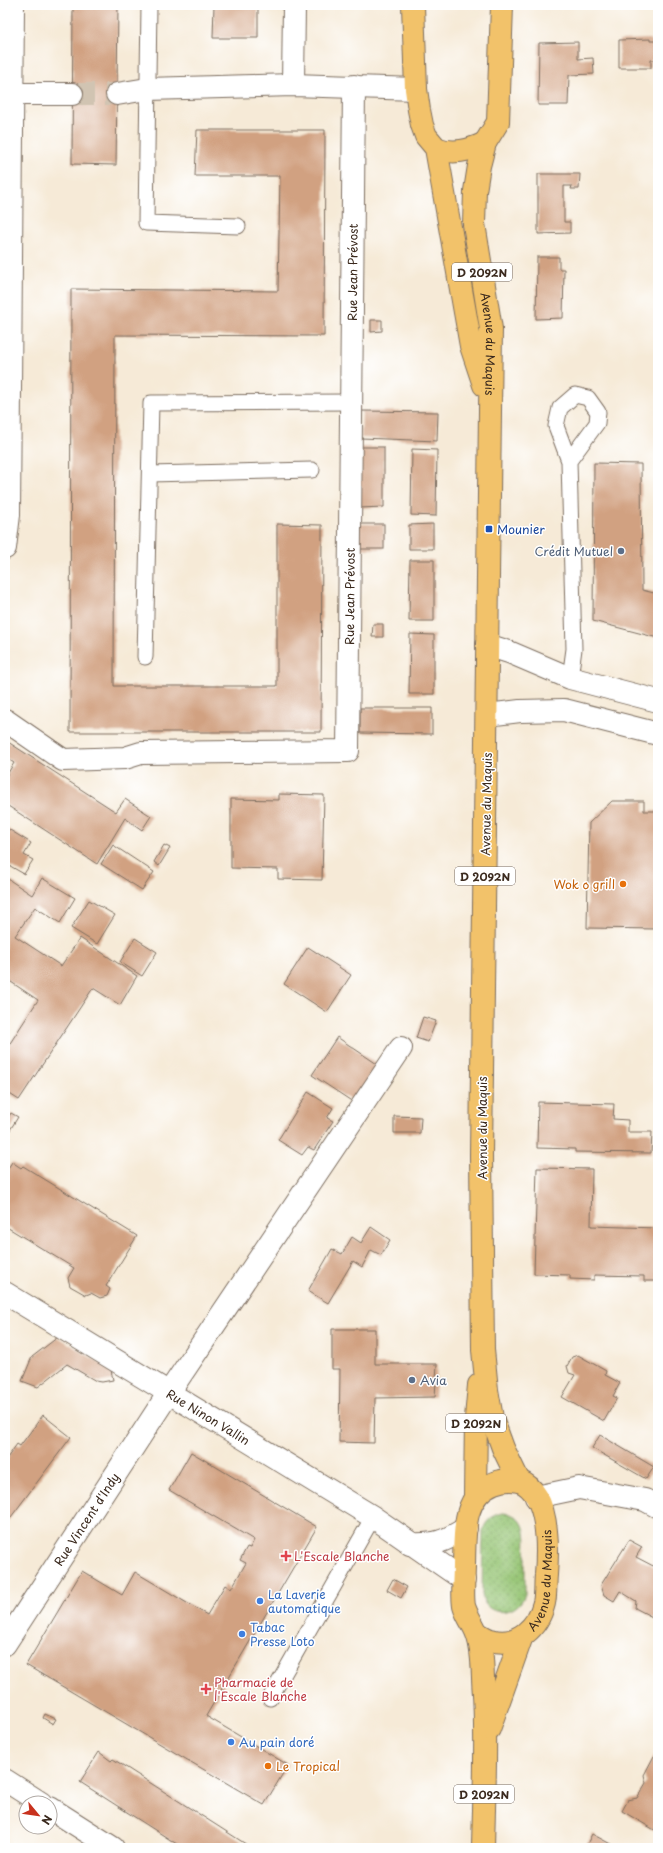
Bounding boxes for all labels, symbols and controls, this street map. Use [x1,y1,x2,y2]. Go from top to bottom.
street label: Rue Jean Prévost [343,223,362,321]
road number: D 2092N [452,263,512,281]
street label: Avenue du Maquis [476,291,500,396]
place label: Mounier [497,520,545,538]
marker: Mounier [484,524,494,534]
place label: Crédit Mutuel [534,542,613,560]
marker: Crédit Mutuel [616,546,626,556]
street label: Rue Jean Prévost [340,547,359,645]
street label: Avenue du Maquis [476,752,496,856]
road number: D 2092N [455,867,515,885]
place label: Wok o grill [553,875,615,893]
marker: Wok o grill [618,879,628,889]
street label: Avenue du Maquis [473,1076,491,1180]
place label: Avia [420,1371,447,1389]
marker: Avia [407,1375,417,1385]
street label: Rue Ninon Vallin [163,1384,253,1449]
road number: D 2092N [446,1414,506,1432]
street label: Rue Vincent d'Indy [49,1469,123,1569]
street label: Avenue du Maquis [523,1528,556,1635]
place label: L'Escale Blanche [294,1547,390,1565]
marker: L'Escale Blanche [281,1551,291,1561]
place label: La Laverie automatique [268,1585,341,1617]
marker: La Laverie automatique [255,1596,265,1606]
place label: Tabac Presse Loto [250,1618,315,1650]
marker: Tabac Presse Loto [237,1629,247,1639]
place label: Pharmacie de l'Escale Blanche [214,1673,307,1705]
marker: Pharmacie de l'Escale Blanche [201,1684,211,1694]
place label: Au pain doré [239,1733,314,1751]
marker: Au pain doré [226,1737,236,1747]
place label: Le Tropical [276,1757,340,1775]
marker: Le Tropical [263,1761,273,1771]
road number: D 2092N [454,1785,514,1803]
north arrow [18,1795,58,1835]
text: N [37,1812,57,1828]

